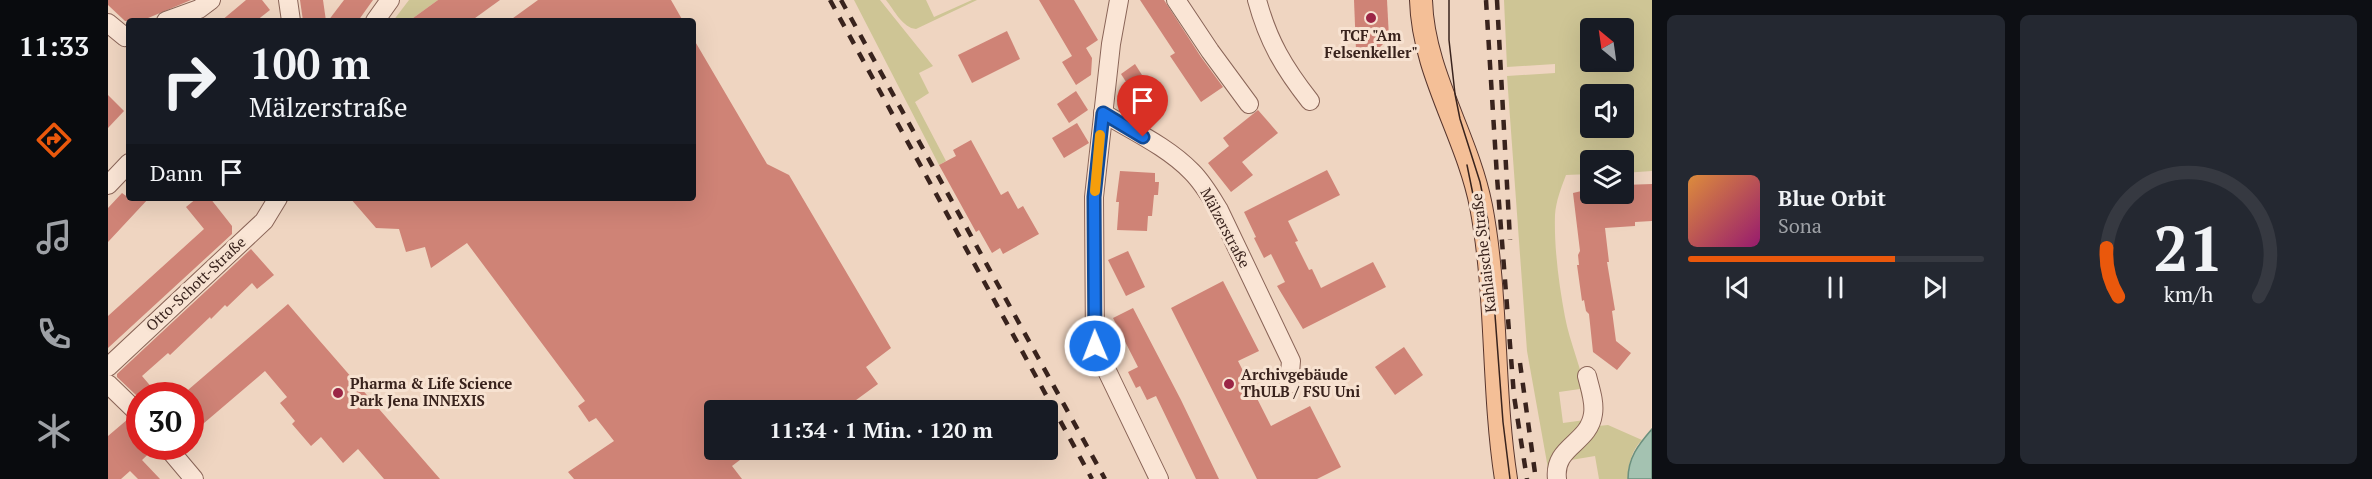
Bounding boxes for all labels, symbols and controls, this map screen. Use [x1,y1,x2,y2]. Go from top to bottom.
marker: TCF "Am Felsenkeller" [1364,11,1378,25]
north arrow [1580,18,1634,72]
map controls [1580,18,1634,204]
place label: TCF "Am Felsenkeller" [1324,25,1418,62]
text: 11:33 [19,28,89,64]
text: 100 m [249,35,370,91]
icon: right [150,42,228,120]
pin [1117,75,1168,137]
icon: arrive [1126,84,1159,117]
button: sound [1580,84,1634,138]
text: Mälzerstraße [249,89,408,125]
icon: directions [33,119,75,161]
button: layers [1580,150,1634,204]
icon: arrive [215,156,248,189]
text: Dann [150,158,203,187]
text: Blue Orbit [1778,183,1886,212]
street label: Mälzerstraße [1196,184,1255,271]
street label: Kahlaische Straße [1466,192,1500,314]
text: 21 [2153,206,2224,289]
text: Sona [1778,212,1822,239]
icon: music [33,216,75,258]
street label: Otto-Schott-Straße [141,232,250,335]
icon: previous [1721,271,1754,304]
icon: pause [1819,271,1852,304]
icon: next [1918,271,1951,304]
text: km/h [2163,280,2213,308]
icon: phone [33,313,75,355]
position arrow [1063,314,1127,378]
place label: Archivgebäude ThULB / FSU Uni [1241,364,1360,401]
place label: Pharma & Life Science Park Jena INNEXIS [350,373,512,410]
marker: Archivgebäude ThULB / FSU Uni [1222,377,1236,391]
speed limit sign: 30 [126,382,204,460]
marker: Pharma & Life Science Park Jena INNEXIS [331,386,345,400]
icon: climate [33,410,75,452]
text: 11:34 · 1 Min. · 120 m [769,415,993,444]

